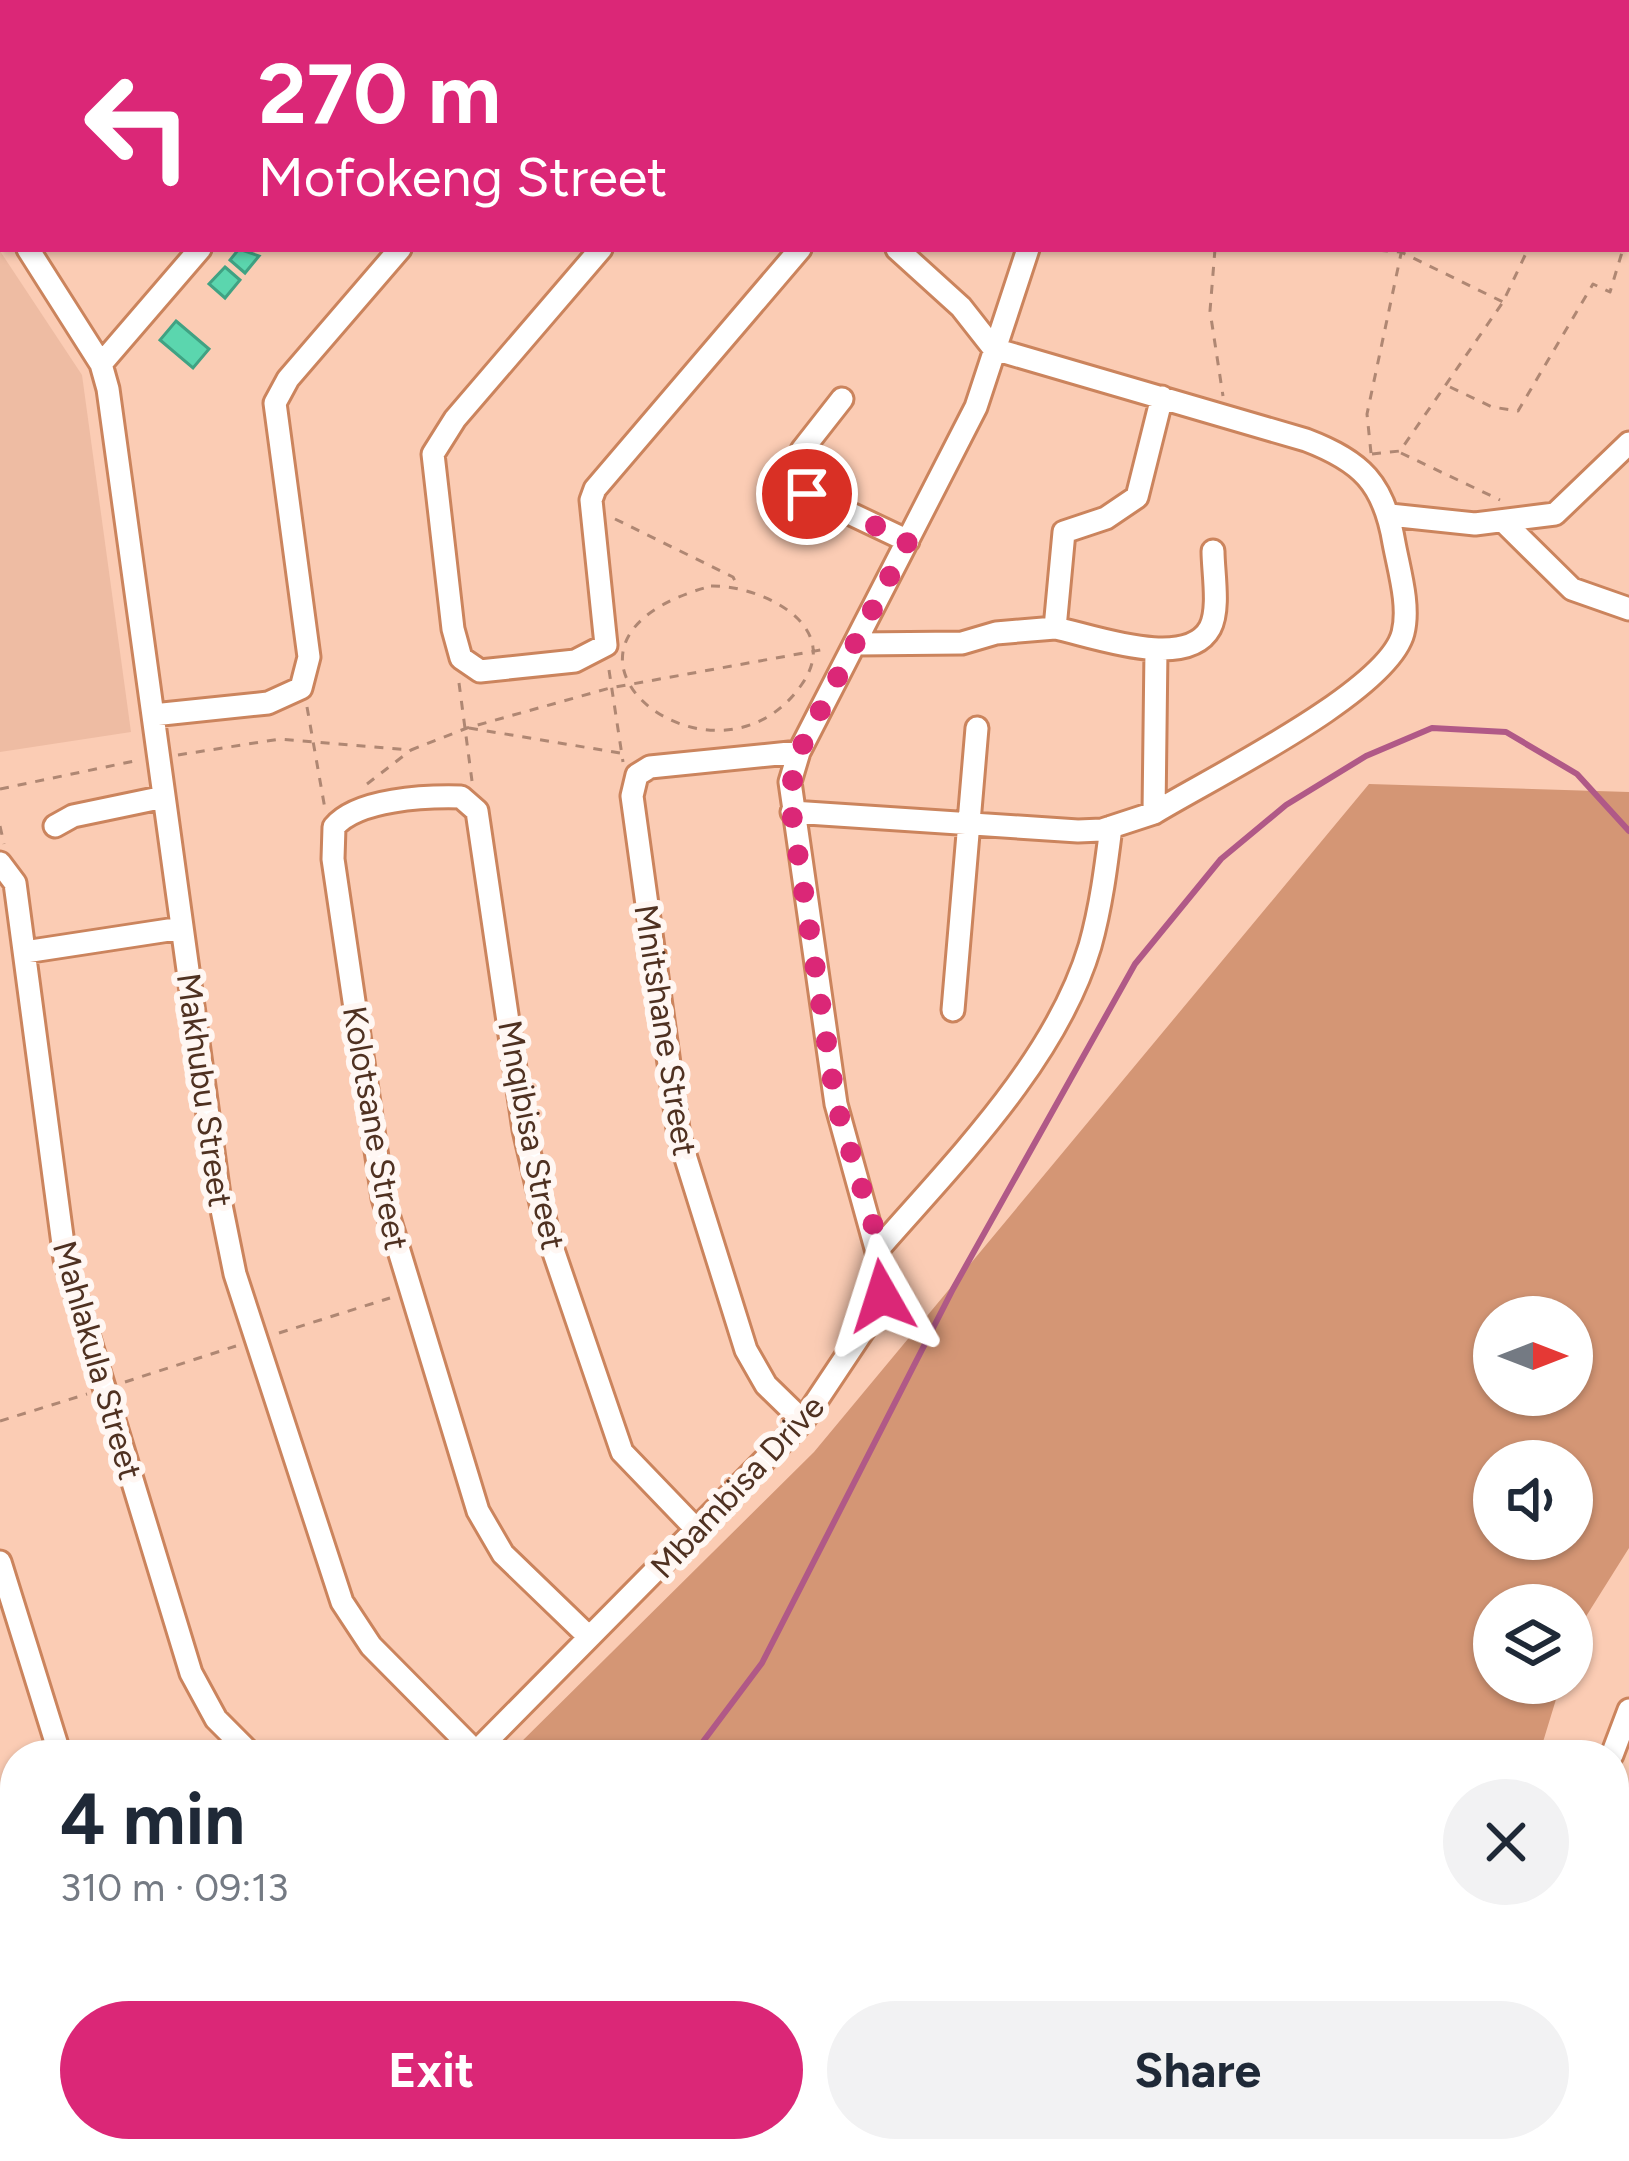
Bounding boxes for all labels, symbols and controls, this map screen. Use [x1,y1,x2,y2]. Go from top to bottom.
text: 270 m [258,43,501,144]
icon: left [60,48,216,204]
text: Mofokeng Street [258,145,668,210]
pin [756,443,858,545]
icon: arrive [774,461,840,527]
street label: Mnitshane Street [626,902,705,1159]
street label: Makhubu Street [169,971,240,1210]
street label: Kolotsane Street [335,1003,416,1253]
street label: Mnqibisa Street [490,1017,573,1253]
position arrow [819,1233,945,1359]
street label: Mahlakula Street [45,1236,150,1484]
north arrow [1473,1296,1593,1416]
map controls [1473,1296,1593,1704]
street label: Mbambisa Drive [643,1387,832,1586]
button: sound [1473,1440,1593,1560]
button: layers [1473,1584,1593,1704]
text: 4 min [60,1776,245,1862]
button: close [1443,1779,1569,1905]
text: 310 m · 09:13 [60,1864,289,1911]
button: Exit [60,2001,803,2139]
button: Share [827,2001,1569,2139]

